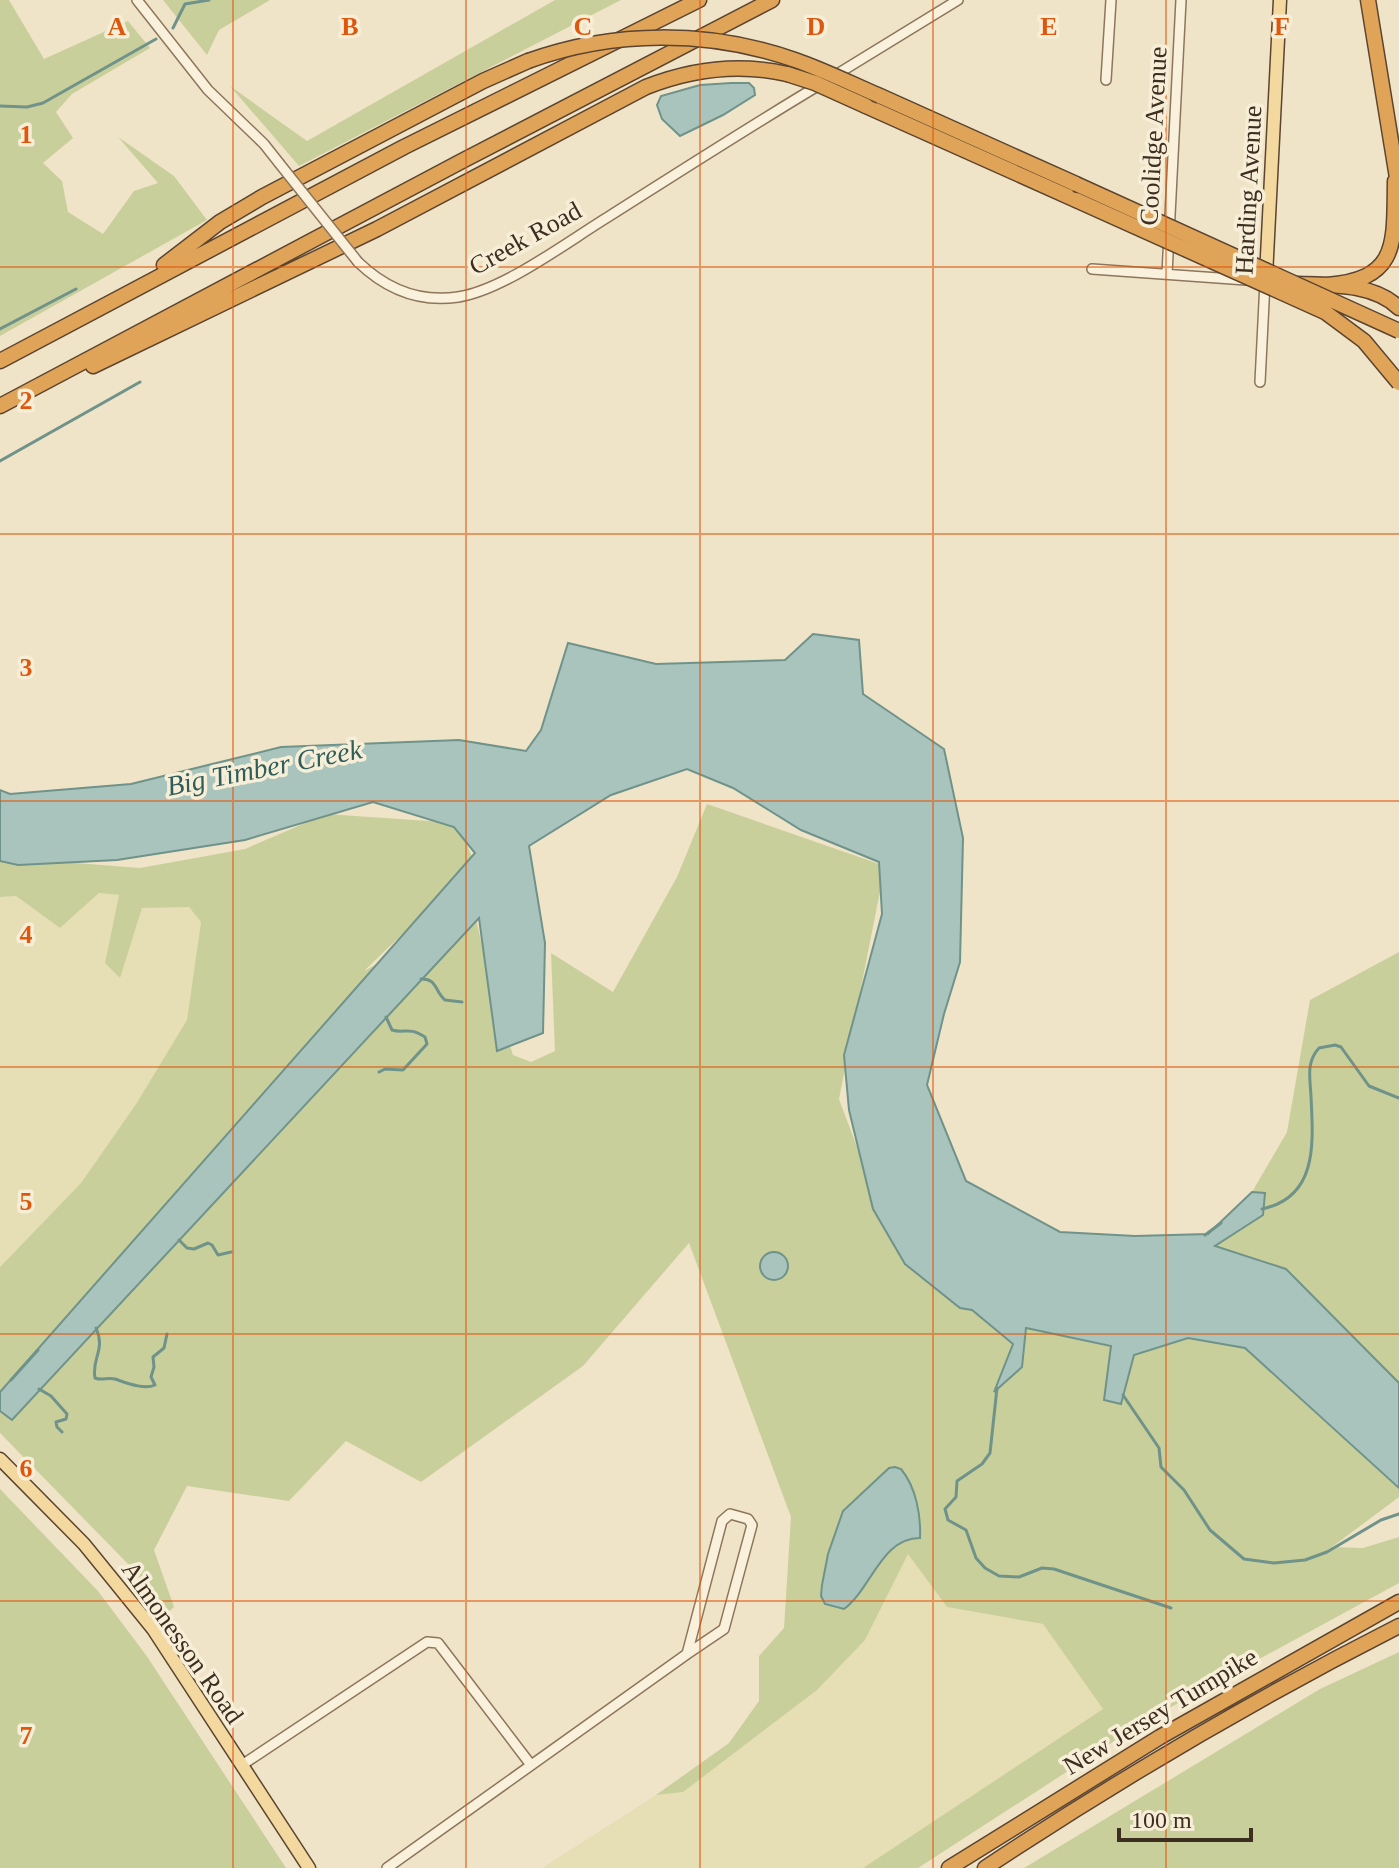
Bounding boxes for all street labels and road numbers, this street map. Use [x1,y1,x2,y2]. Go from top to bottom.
street label: Coolidge Avenue [1134,46,1173,226]
street label: Harding Avenue [1230,105,1267,275]
street label: Creek Road [464,196,586,281]
street label: Almonesson Road [116,1556,249,1729]
street label: New Jersey Turnpike [1058,1642,1262,1781]

